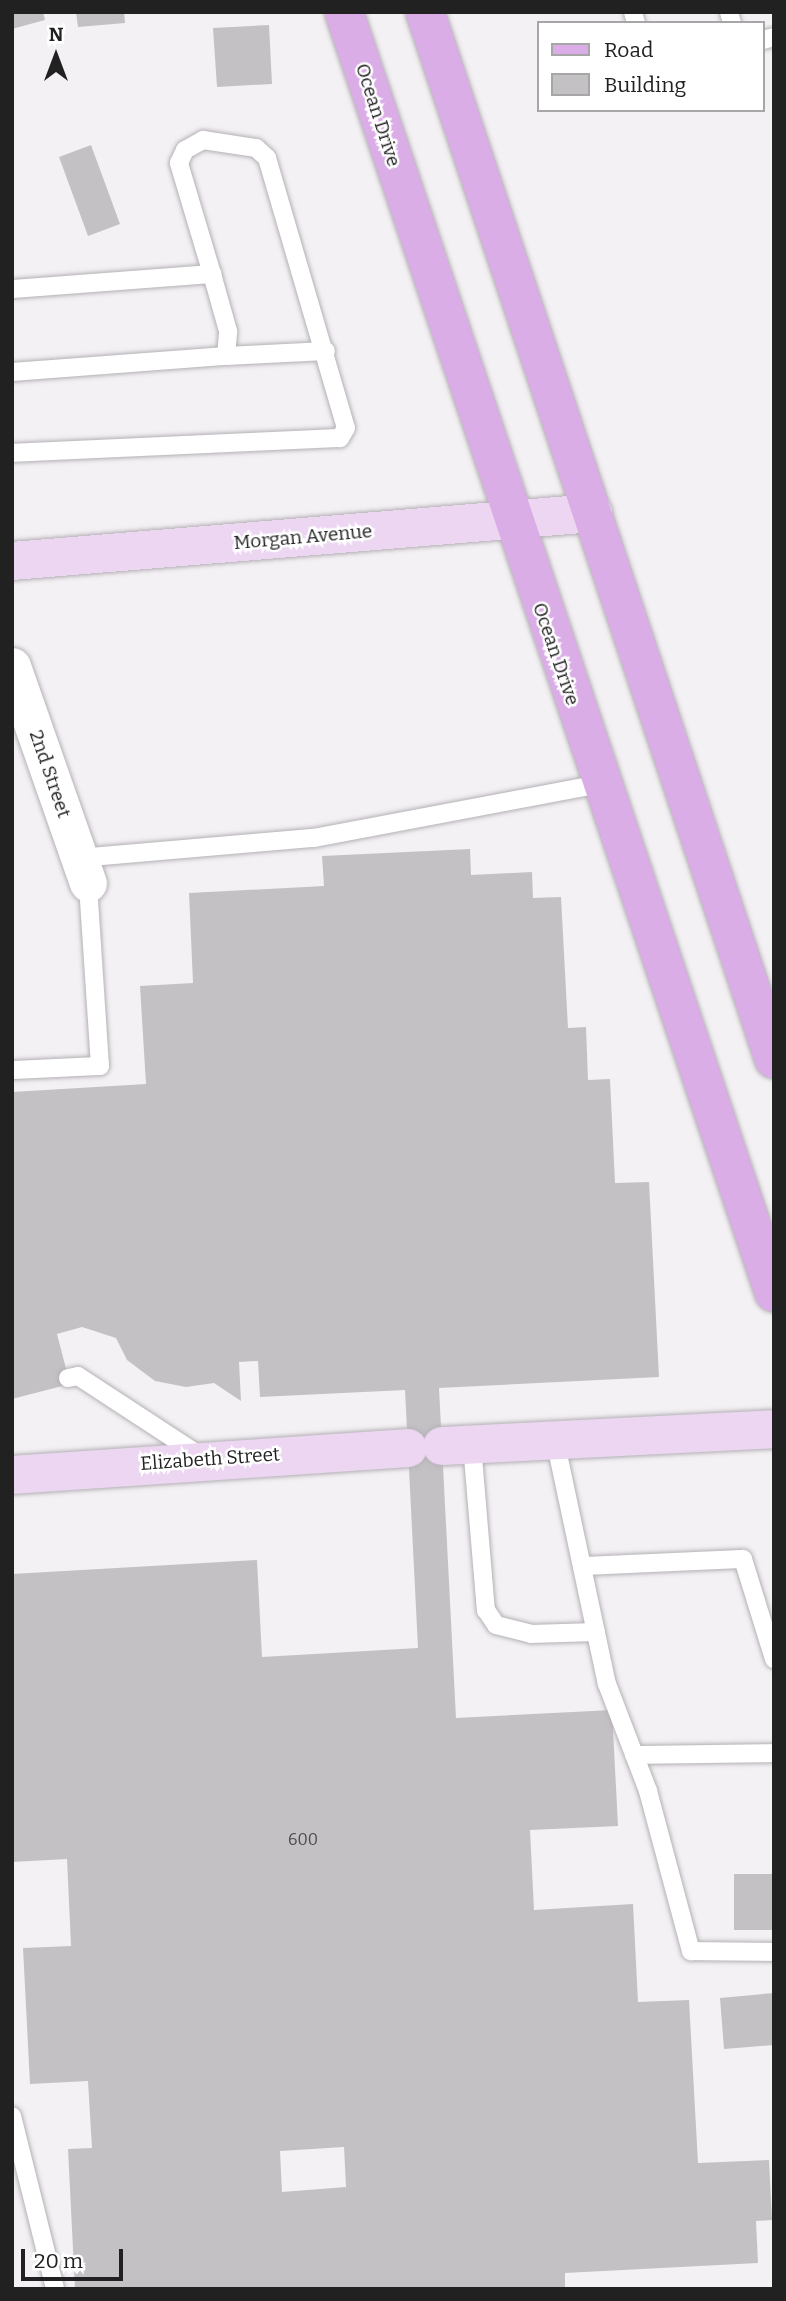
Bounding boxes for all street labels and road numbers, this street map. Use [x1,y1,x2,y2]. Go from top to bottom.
street label: Ocean Drive [351,61,405,169]
street label: Morgan Avenue [233,520,373,554]
street label: Ocean Drive [528,600,584,708]
street label: 2nd Street [24,727,76,821]
street label: Elizabeth Street [139,1443,281,1475]

